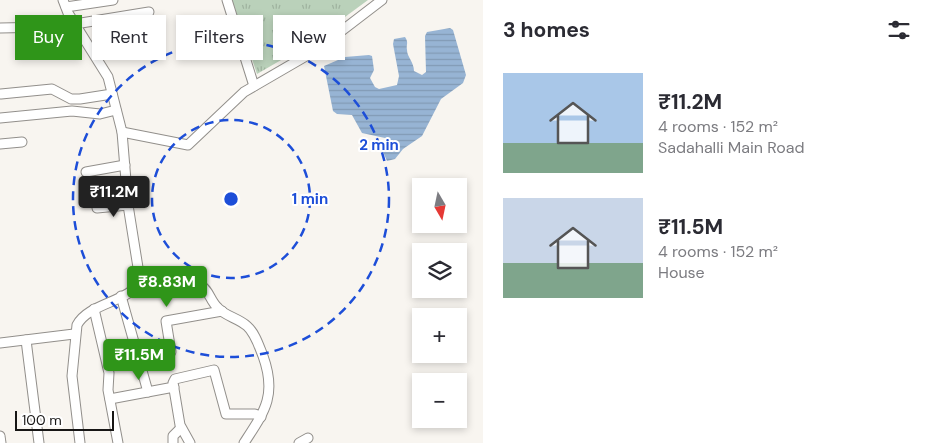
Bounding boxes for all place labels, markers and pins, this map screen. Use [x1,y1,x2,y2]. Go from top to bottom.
pin: ₹11.2M [73,176,155,218]
centre of rings [222,190,240,208]
pin: ₹8.83M [126,266,208,308]
pin: ₹11.5M [98,338,180,381]

